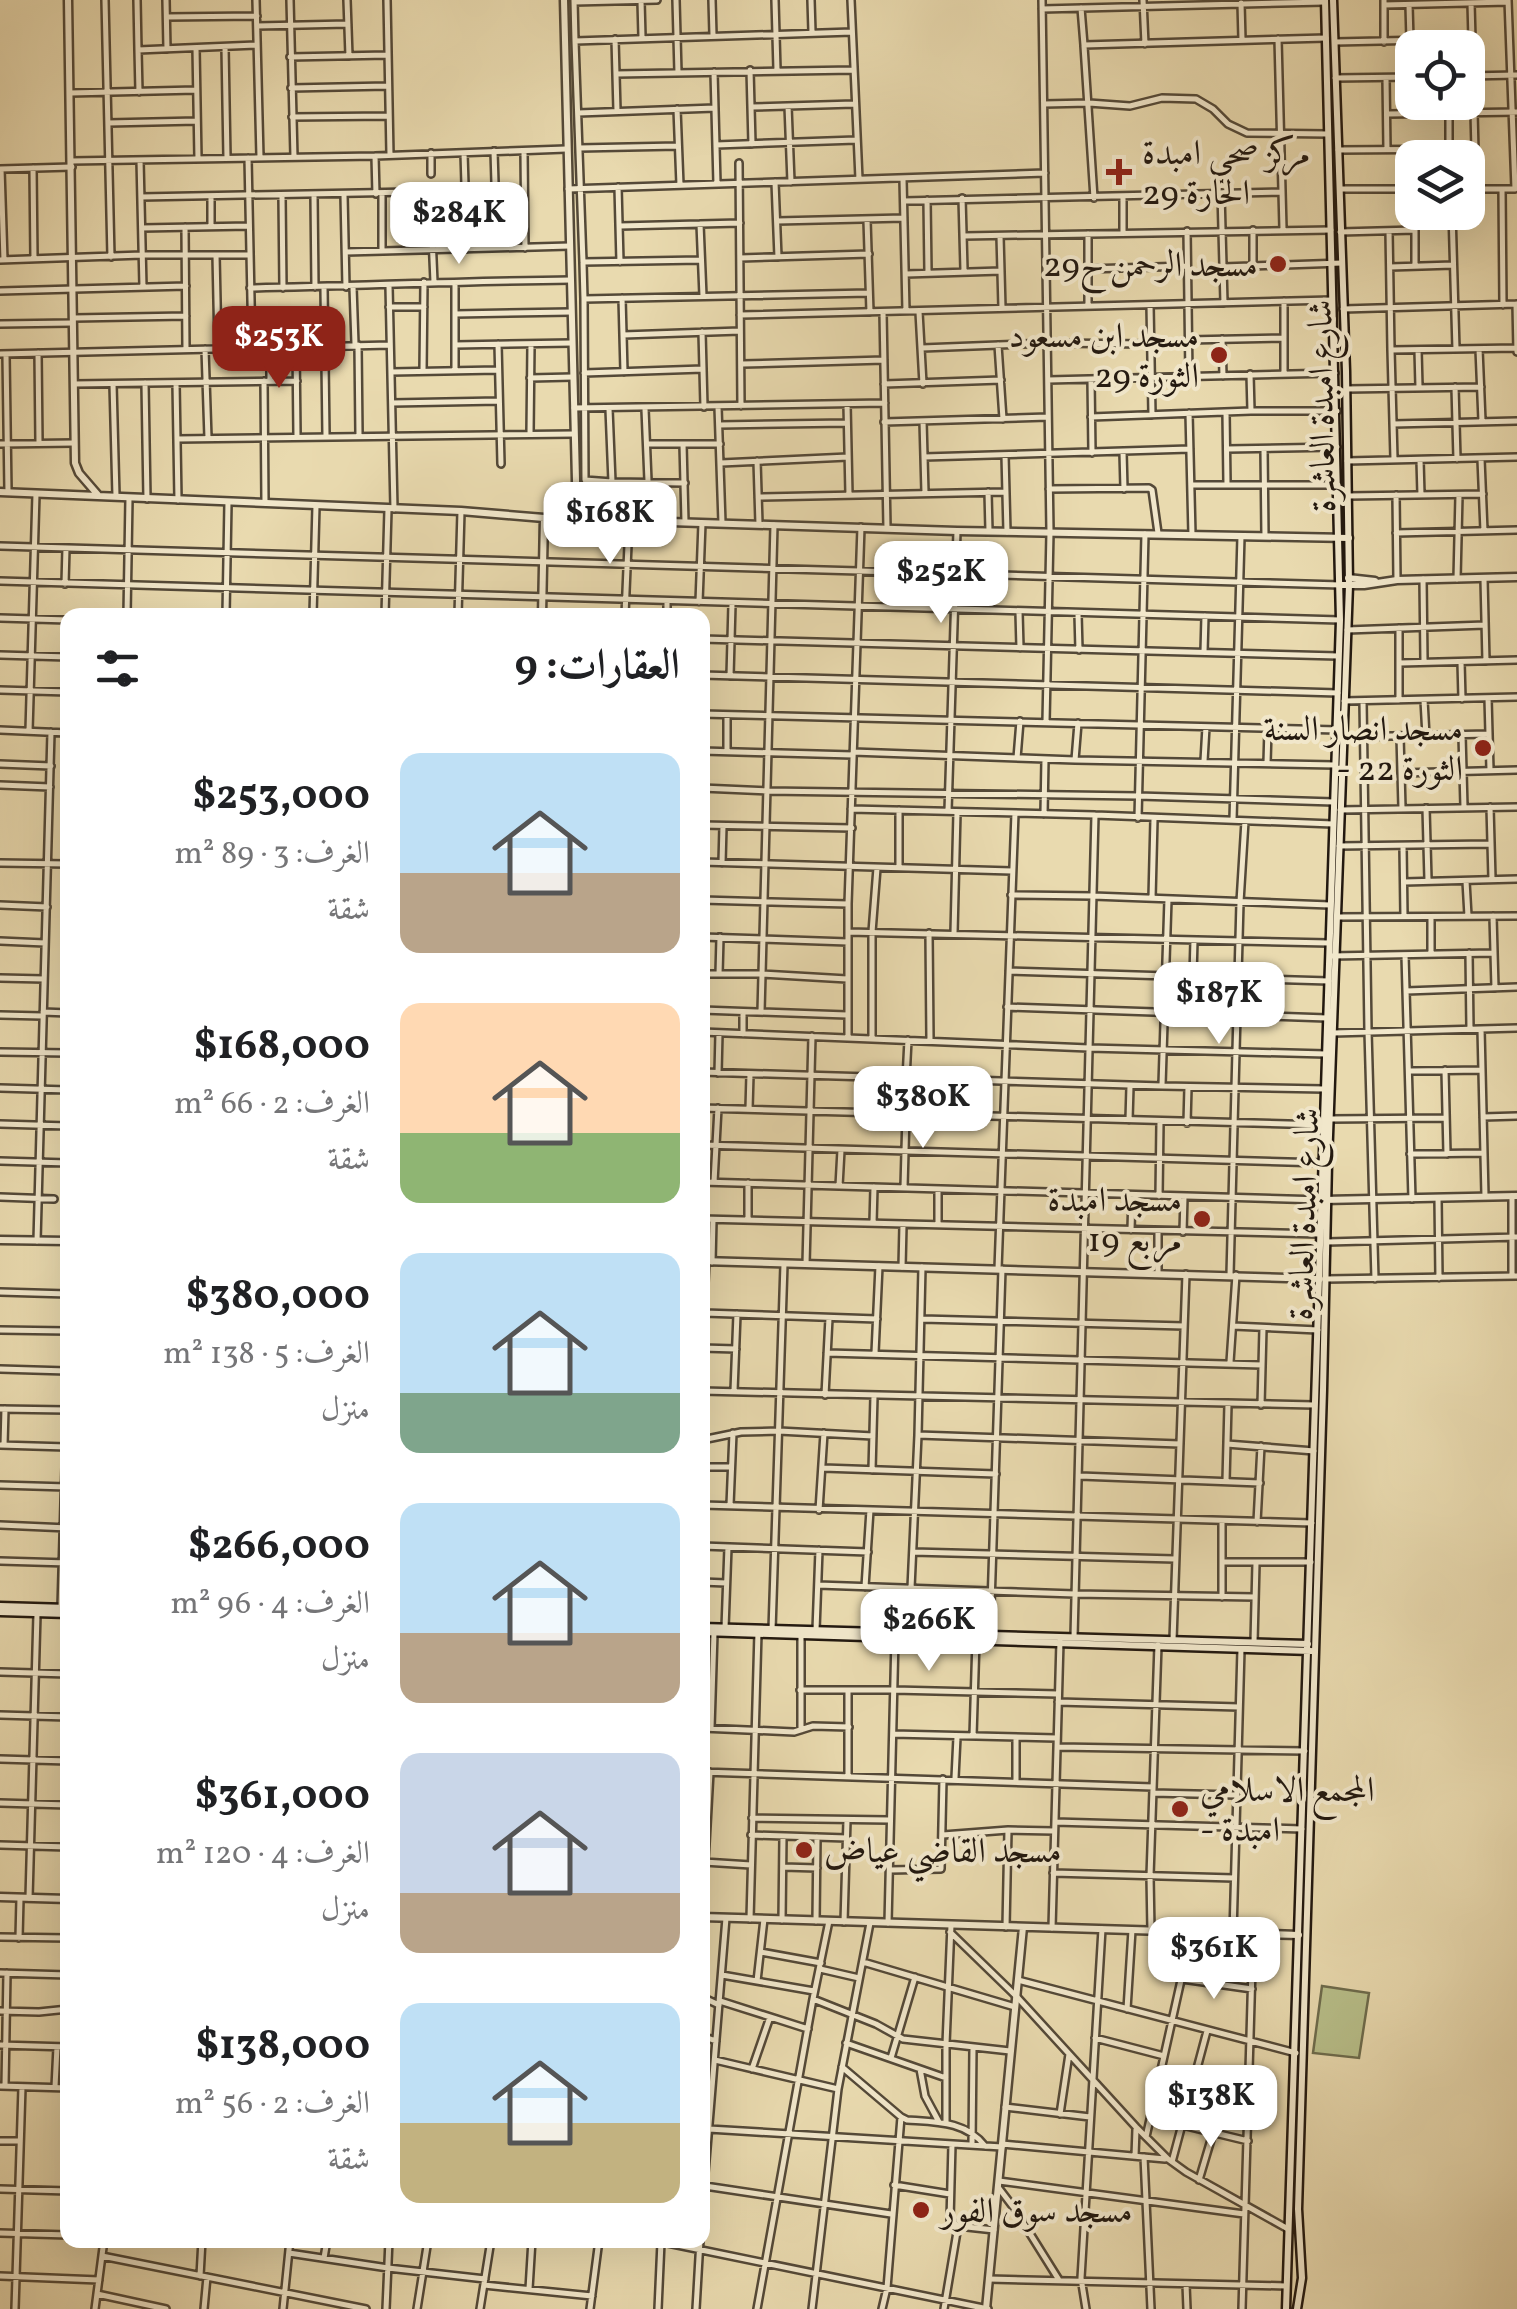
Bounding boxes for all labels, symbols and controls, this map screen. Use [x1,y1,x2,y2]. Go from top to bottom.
map controls [1395,30,1485,230]
button: locate [1395,30,1485,120]
place label: مركز صحي امبدة الحارة 29 [1142,131,1310,219]
button: layers [1395,140,1485,230]
marker: مركز صحي امبدة الحارة 29 [1106,159,1132,185]
pin: $284K [389,182,529,267]
text: $284K [412,192,506,236]
place label: مسجد الرحمن ح29 [1043,243,1258,295]
marker: مسجد الرحمن ح29 [1267,253,1289,275]
street label: شارع امبدة العاشرة [1298,299,1352,513]
pin: $253K [209,306,349,391]
place label: مسجد ابن مسعود الثورة 29 [1008,314,1199,402]
text: $253K [234,316,324,360]
marker: مسجد ابن مسعود الثورة 29 [1208,344,1230,366]
pin: $168K [540,482,680,567]
text: $168K [566,492,654,536]
pin: $252K [871,541,1011,626]
text: $252K [896,551,986,595]
text: العقارات: 9 [514,638,680,697]
icon: filters [90,641,145,696]
place label: مسجد انصار السنة - الثورة 22 [1263,707,1463,795]
marker: مسجد انصار السنة - الثورة 22 [1472,737,1494,759]
text: $253,000 [193,768,370,827]
icon: home [480,793,600,913]
text: الغرف: 3 · 89 m² [174,833,370,877]
text: شقة [328,889,370,933]
pin: $187K [1149,962,1289,1047]
text: $187K [1176,972,1262,1016]
text: $168,000 [194,1018,370,1077]
icon: home [480,1043,600,1163]
pin: $380K [853,1066,993,1151]
text: $380K [876,1076,970,1120]
text: الغرف: 2 · 66 m² [174,1083,370,1127]
street label: شارع امبدة العاشرة [1278,1107,1336,1321]
text: شقة [328,1139,370,1183]
place label: مسجد امبدة مربع 19 [1047,1178,1182,1270]
marker: مسجد امبدة مربع 19 [1191,1208,1213,1230]
text: $380,000 [186,1268,370,1327]
icon: home [480,1293,600,1413]
text: الغرف: 5 · 138 m² [163,1333,370,1377]
text: منزل [321,1389,370,1433]
text: $266,000 [188,1518,370,1577]
icon: home [480,1543,600,1663]
text: الغرف: 4 · 96 m² [171,1583,370,1627]
pin: $266K [859,1589,999,1674]
text: $266K [883,1599,975,1643]
text: منزل [321,1639,370,1683]
text: $361,000 [195,1768,370,1827]
place label: المجمع الاسلامي - امبدة [1200,1768,1375,1856]
icon: home [480,1793,600,1913]
marker: المجمع الاسلامي - امبدة [1169,1798,1191,1820]
place label: مسجد القاضي عياض [824,1829,1062,1883]
text: الغرف: 4 · 120 m² [156,1833,370,1877]
marker: مسجد القاضي عياض [793,1839,815,1861]
text: منزل [321,1889,370,1933]
pin: $361K [1144,1917,1284,2002]
text: $361K [1170,1927,1258,1971]
text: $138,000 [195,2018,370,2077]
icon: home [480,2043,600,2163]
pin: $138K [1141,2065,1281,2150]
text: $138K [1167,2075,1255,2119]
text: الغرف: 2 · 56 m² [175,2083,370,2127]
text: شقة [328,2139,370,2183]
place label: مسجد سوق الفور [938,2189,1133,2237]
marker: مسجد سوق الفور [910,2199,932,2221]

